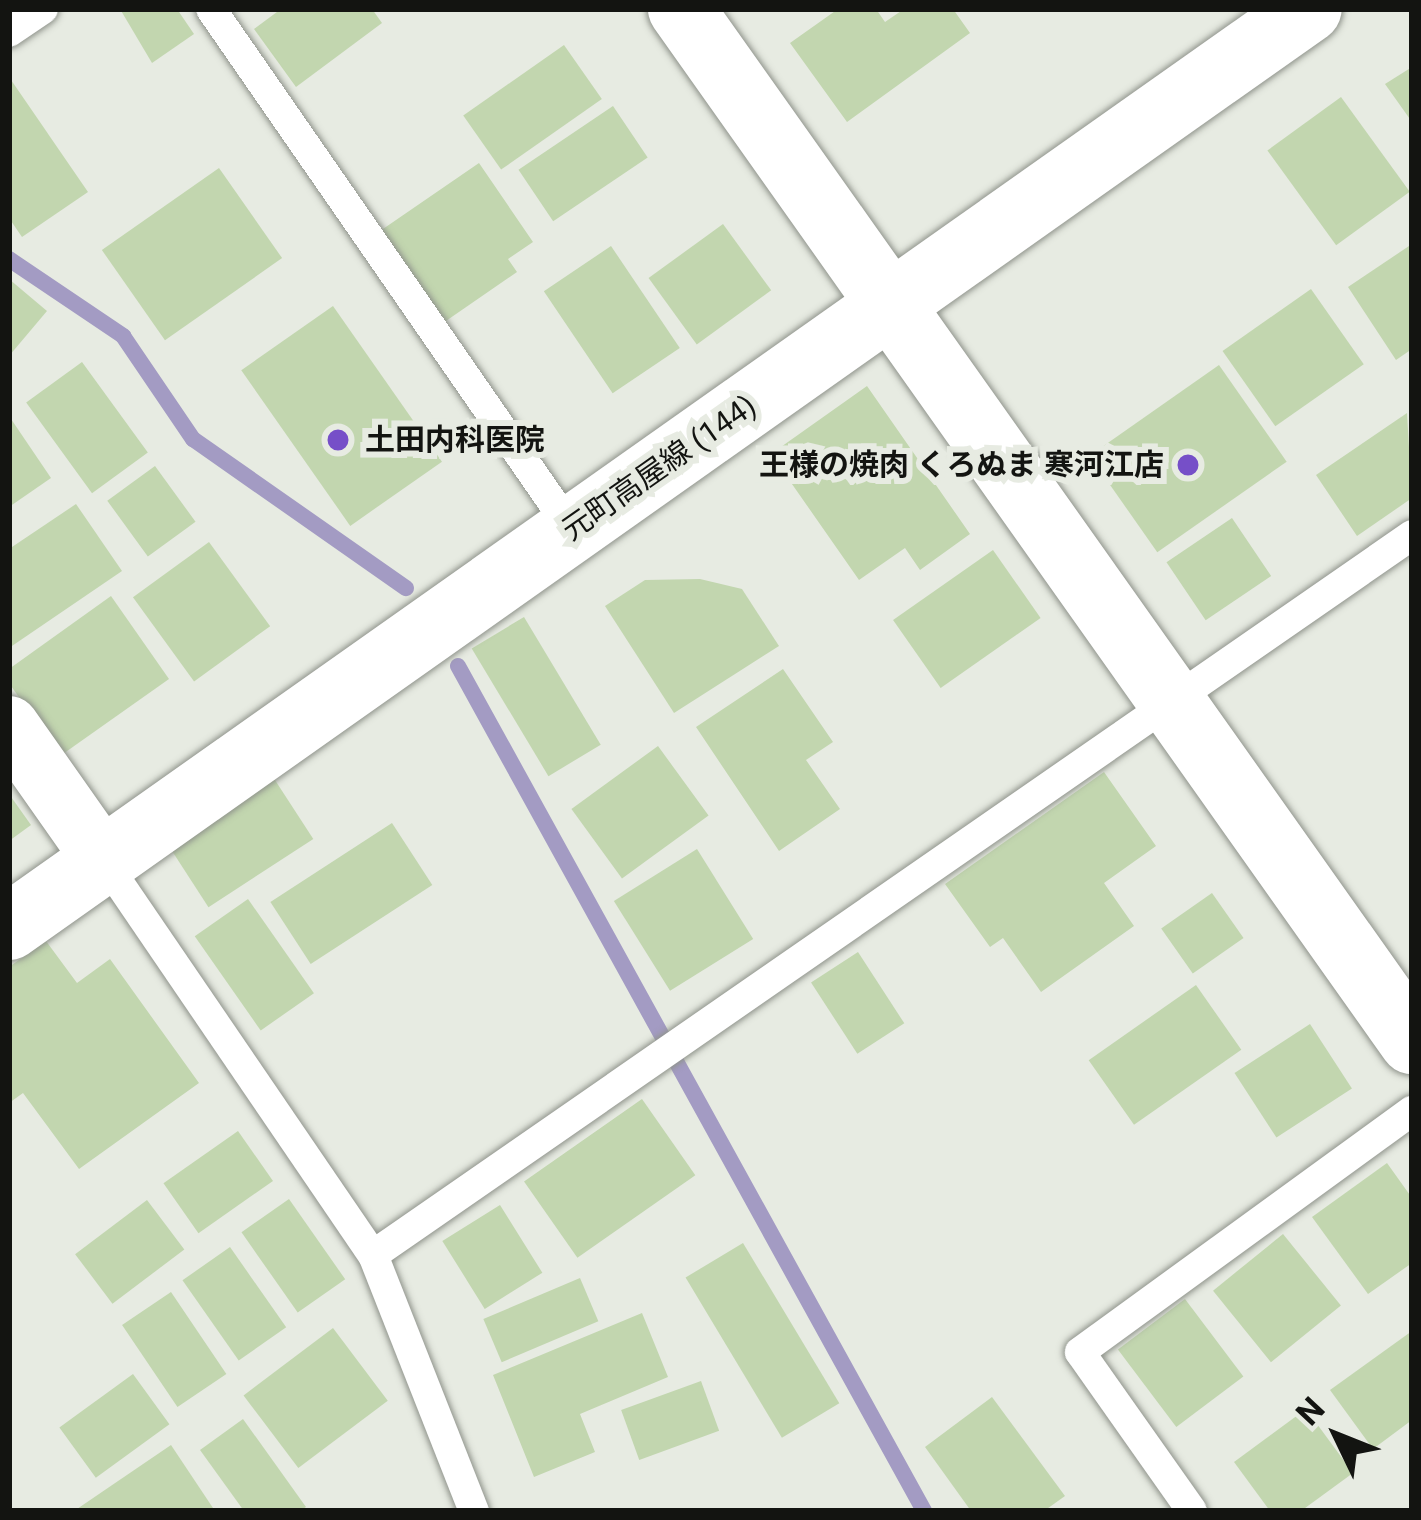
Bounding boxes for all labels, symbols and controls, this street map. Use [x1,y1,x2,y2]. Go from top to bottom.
street label: 元町高屋線 (144) [555,388,763,548]
place label: 土田内科医院 [365,422,545,458]
marker: 土田内科医院 [322,424,354,456]
place label: 王様の焼肉 くろぬま 寒河江店 [759,447,1164,483]
marker: 王様の焼肉 くろぬま 寒河江店 [1175,452,1201,478]
north arrow [1277,1376,1397,1496]
text: N [1288,1389,1333,1433]

